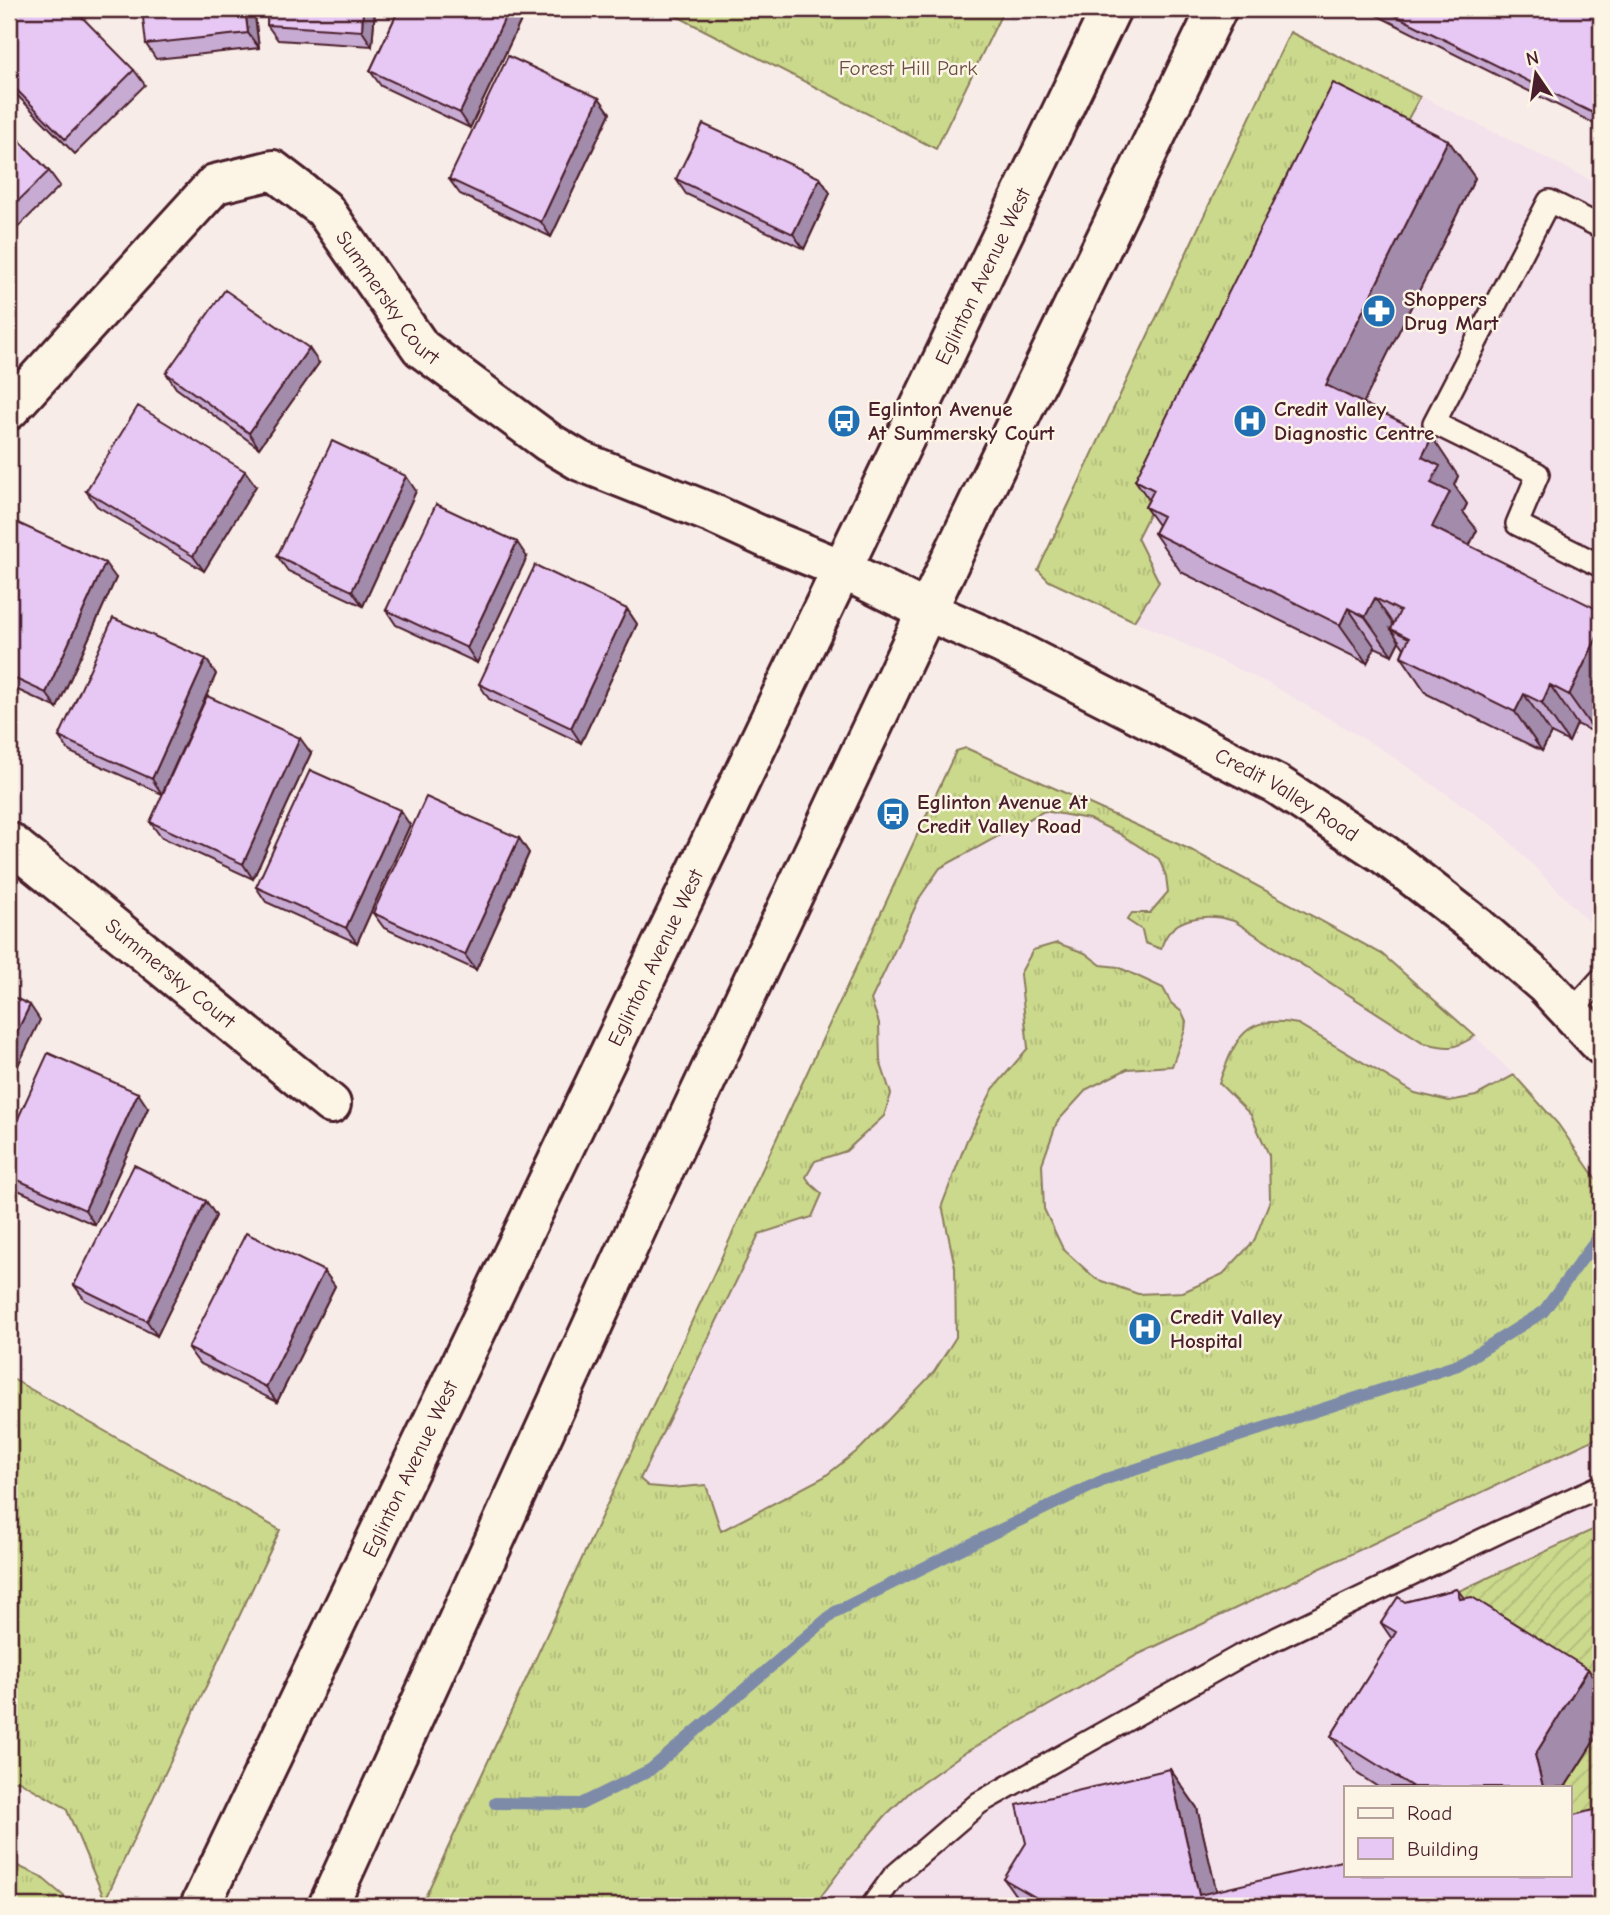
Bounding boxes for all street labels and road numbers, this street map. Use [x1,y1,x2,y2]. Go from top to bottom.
street label: Eglinton Avenue West [930,183,1036,368]
street label: Summersky Court [331,226,445,370]
street label: Credit Valley Road [1211,743,1363,846]
street label: Eglinton Avenue West [603,865,708,1050]
street label: Summersky Court [101,913,241,1034]
street label: Eglinton Avenue West [357,1376,463,1561]

